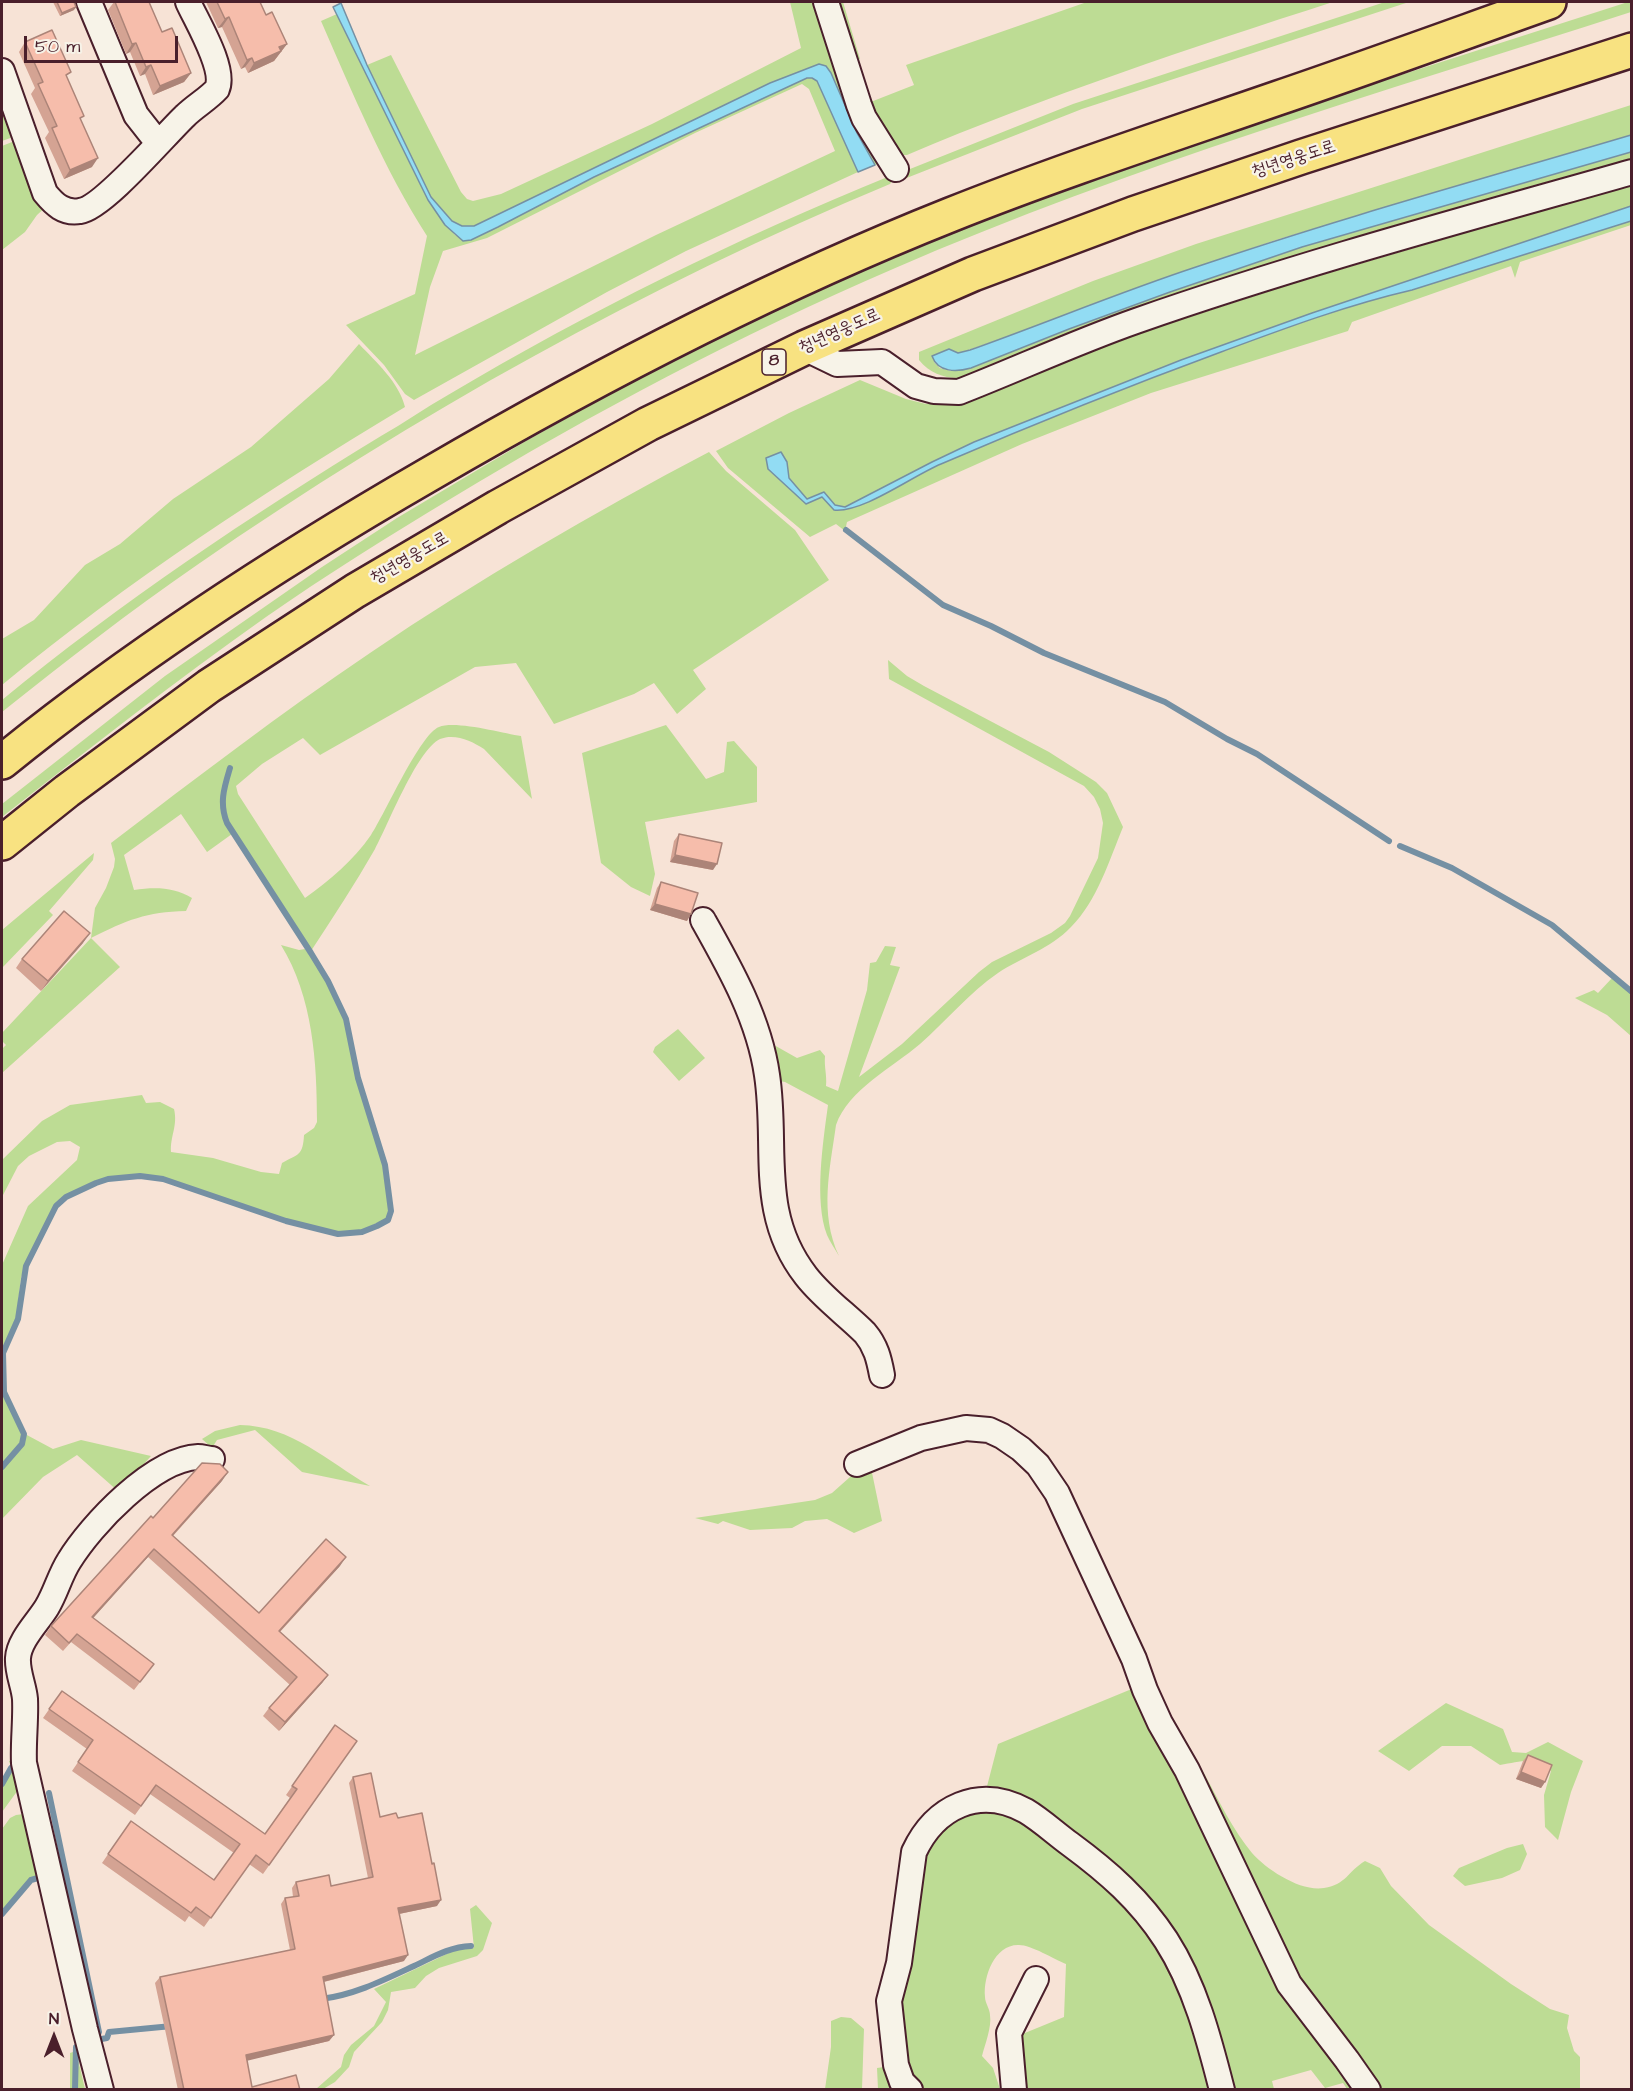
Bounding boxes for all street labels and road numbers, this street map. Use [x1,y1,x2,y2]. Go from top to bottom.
street label: 청년영웅도로 [1249,136,1339,184]
street label: 청년영웅도로 [796,304,884,360]
road number: 8 [762,349,786,375]
street label: 청년영웅도로 [367,528,453,590]

